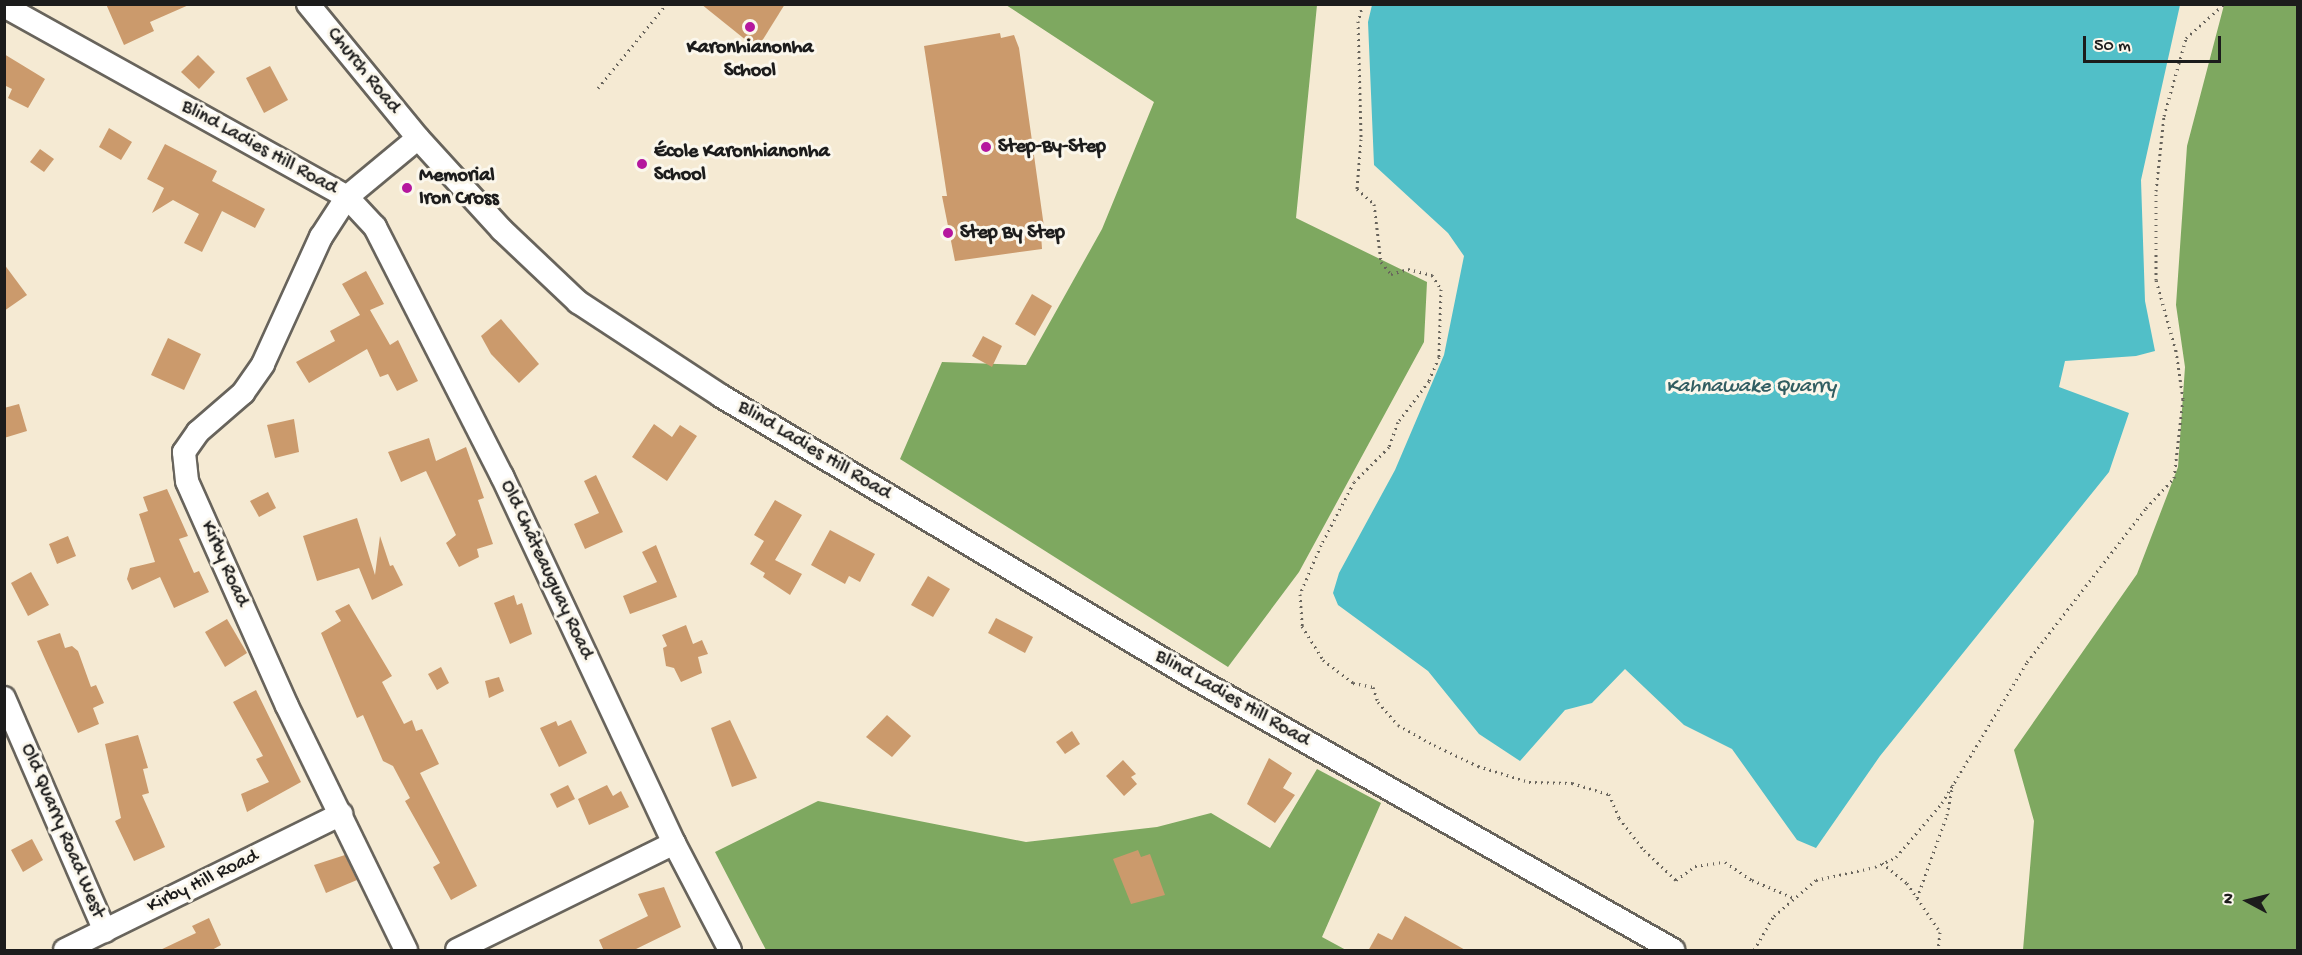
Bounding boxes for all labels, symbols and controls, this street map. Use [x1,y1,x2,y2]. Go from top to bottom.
marker: Karonhianonha School [743,20,757,34]
street label: Church Road [321,23,405,119]
scale bar [2086,24,2224,62]
place label: Karonhianonha School [687,36,813,83]
text: 50 m [2094,36,2131,57]
street label: Blind Ladies Hill Road [177,95,341,201]
place label: Step-By-Step [998,135,1106,159]
place label: École Karonhianonha School [654,140,830,187]
marker: Step-By-Step [979,140,993,154]
marker: École Karonhianonha School [635,157,649,171]
place label: Memorial Iron Cross [419,164,499,211]
marker: Memorial Iron Cross [400,181,414,195]
place label: Step By Step [960,221,1065,245]
marker: Step By Step [941,226,955,240]
water label: Kahnawake Quarry [1666,375,1836,401]
street label: Blind Ladies Hill Road [733,396,895,506]
street label: Old Châteauguay Road [494,477,598,663]
street label: Kirby Road [194,517,254,611]
street label: Blind Ladies Hill Road [1150,645,1314,753]
street label: Old Quarry Road West [14,740,110,922]
street label: Kirby Hill Road [144,845,262,919]
north arrow [2218,871,2278,931]
text: N [2220,892,2240,905]

